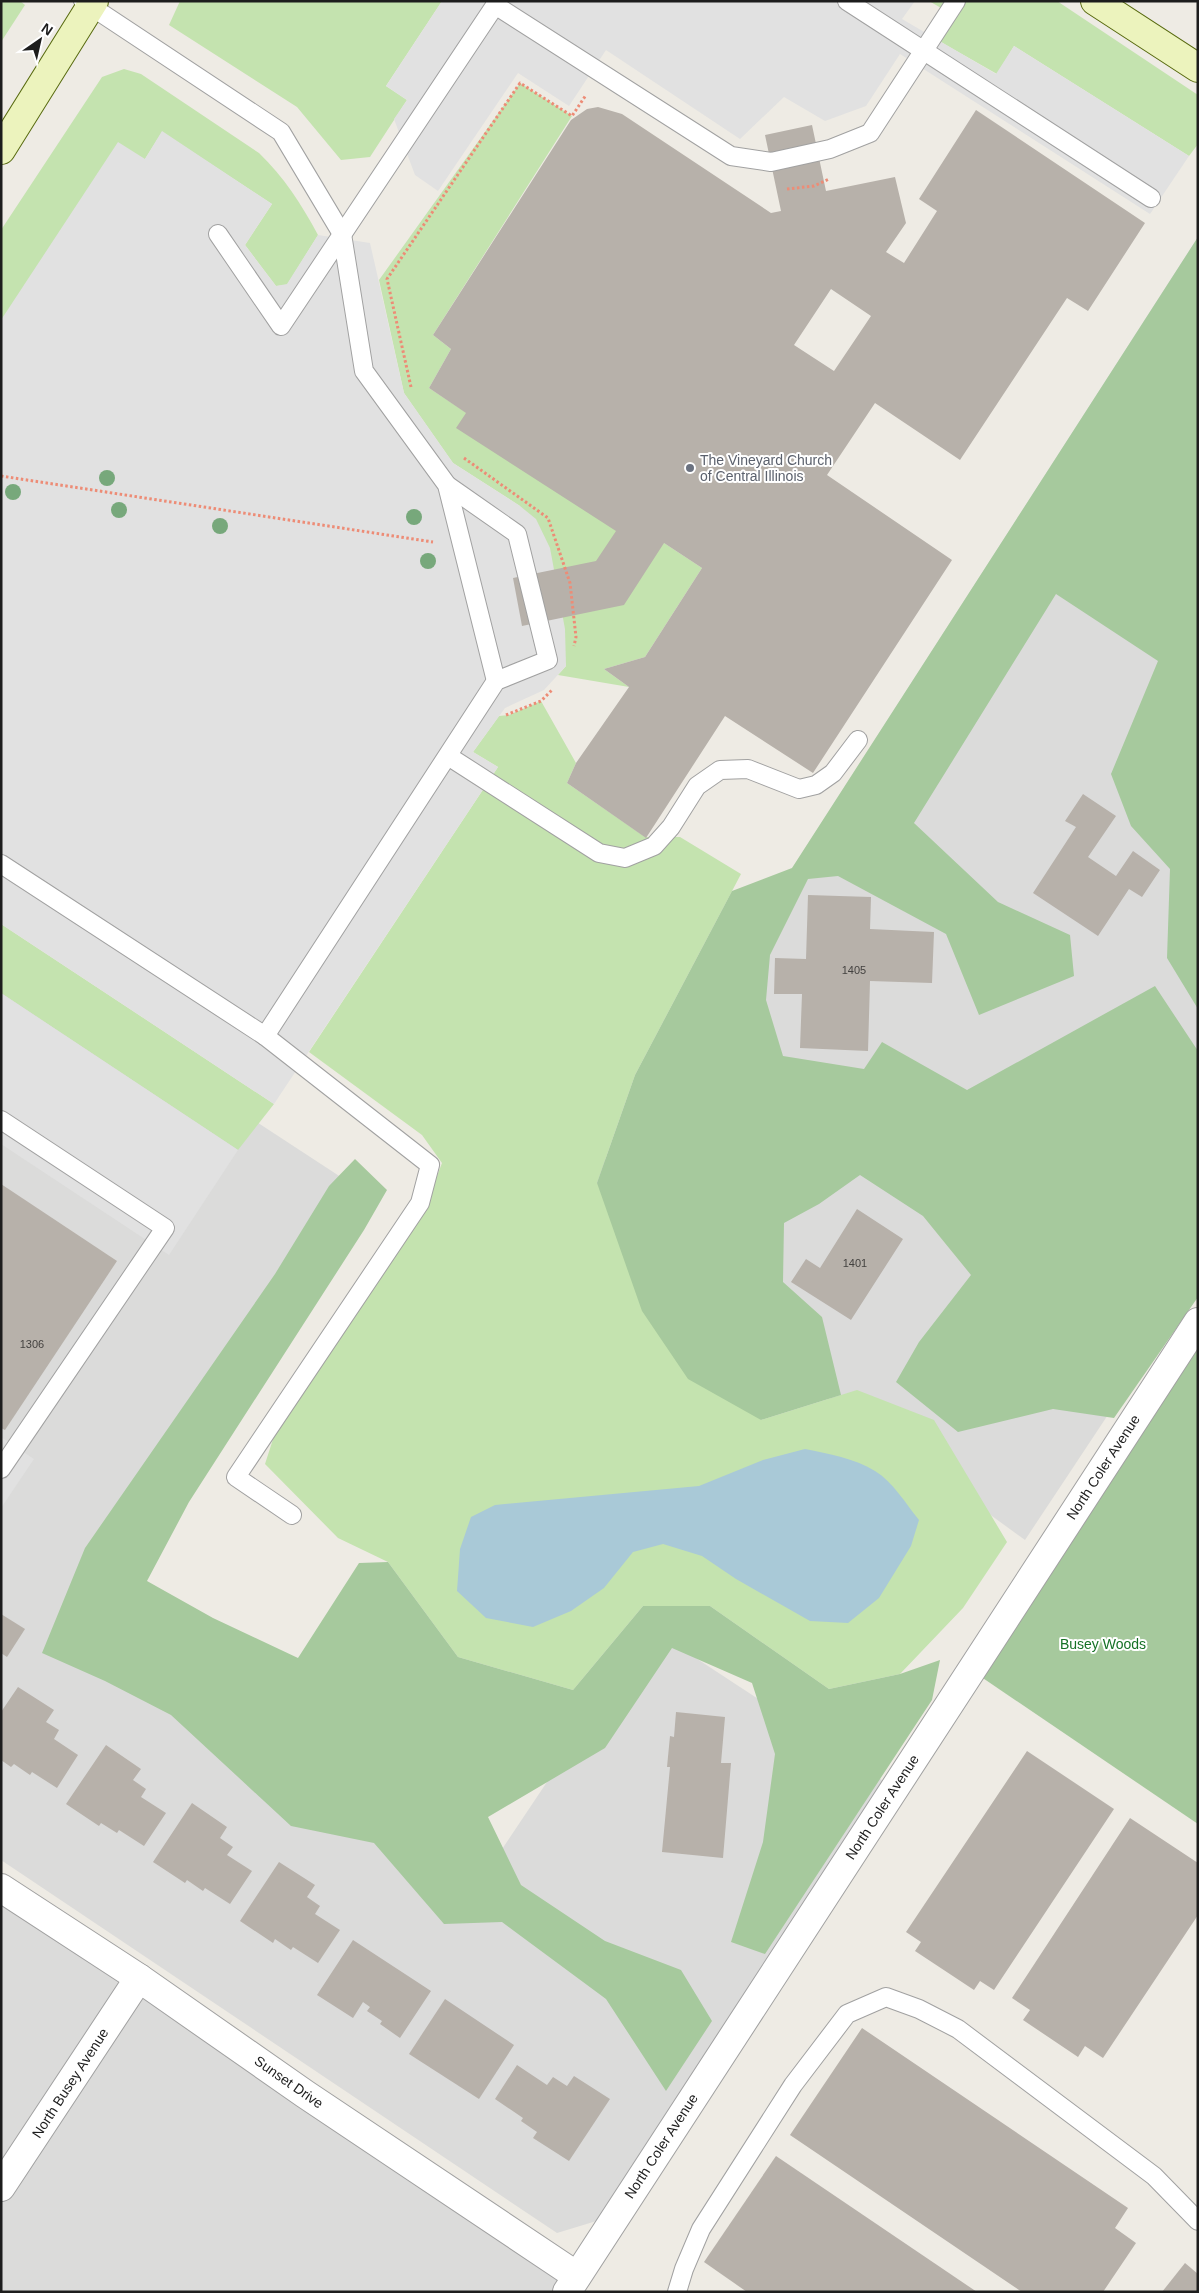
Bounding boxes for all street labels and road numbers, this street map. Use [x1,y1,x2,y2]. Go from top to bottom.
street label: North Coler Avenue [1063,1411,1143,1522]
street label: North Coler Avenue [842,1751,922,1862]
street label: North Busey Avenue [29,2025,112,2141]
street label: Sunset Drive [252,2052,327,2112]
street label: North Coler Avenue [621,2090,701,2201]

